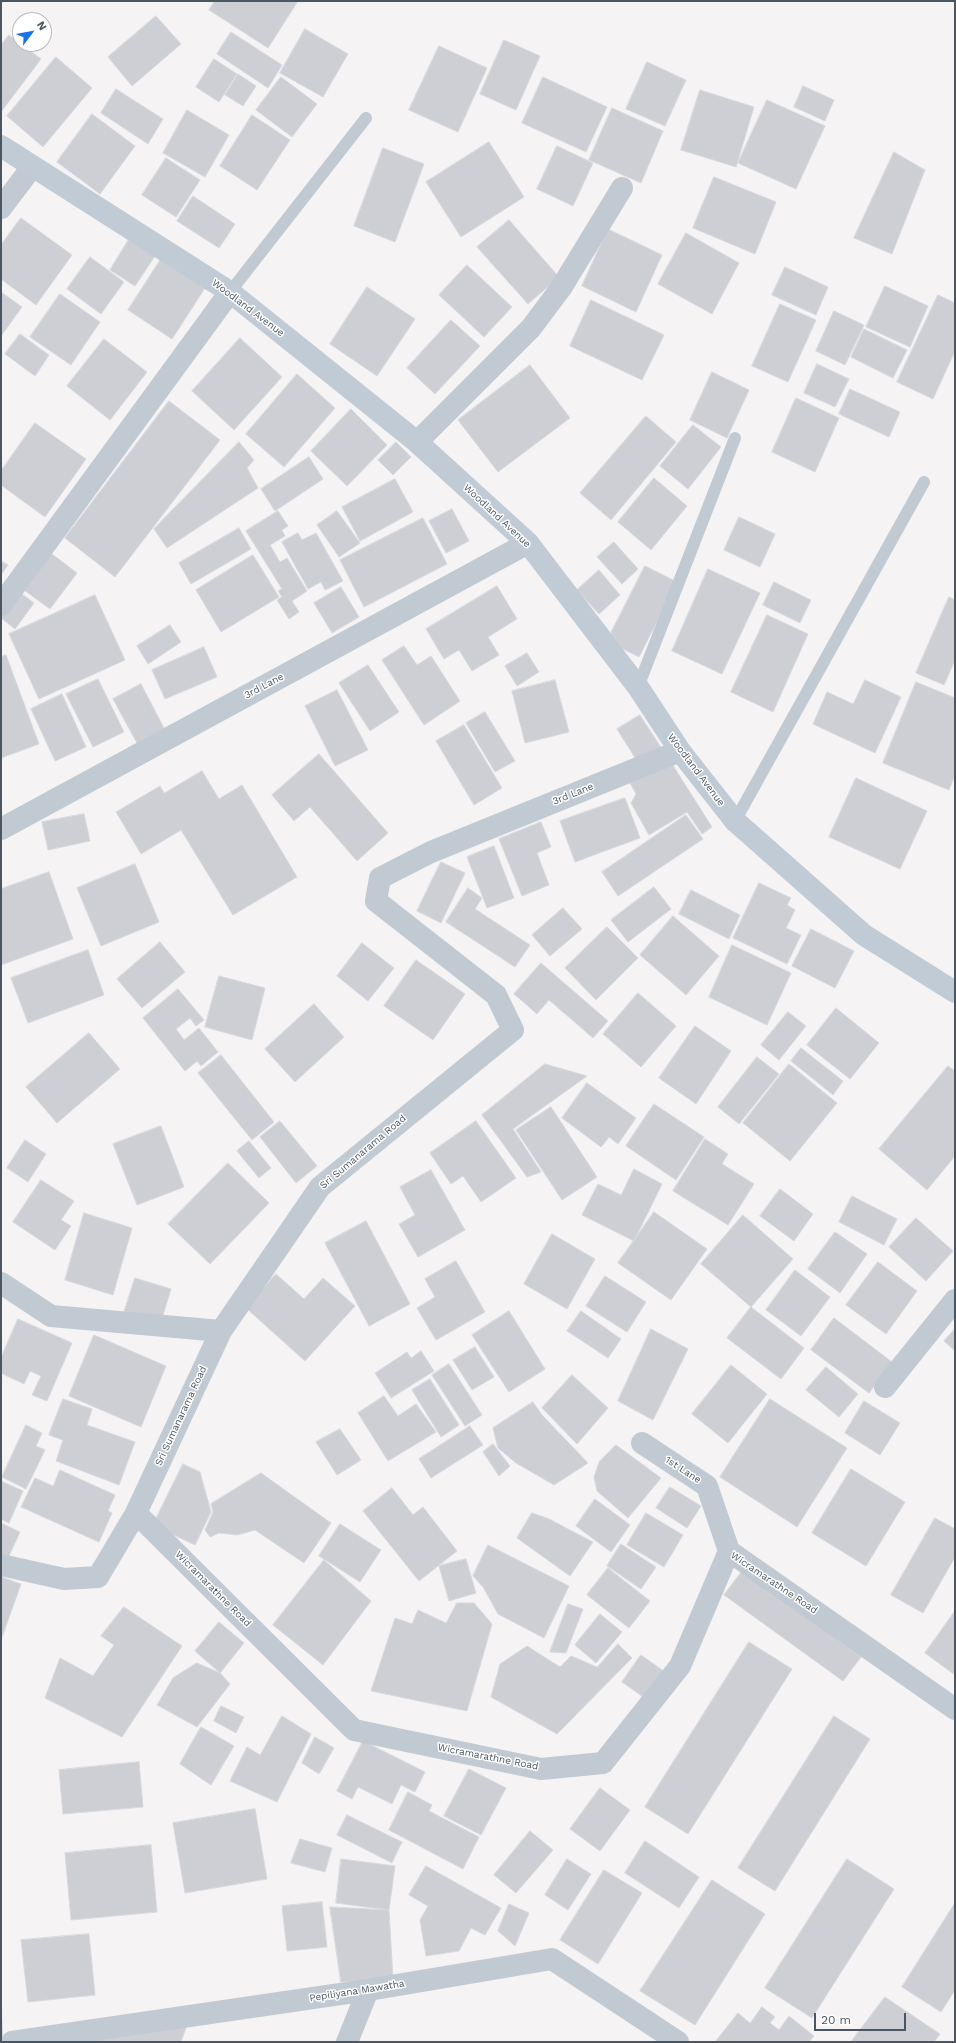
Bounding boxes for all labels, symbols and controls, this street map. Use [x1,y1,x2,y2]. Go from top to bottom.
north arrow [12,12,52,52]
text: N [34,19,49,33]
street label: Woodland Avenue [209,277,287,339]
street label: Woodland Avenue [461,482,533,550]
street label: 3rd Lane [242,671,286,701]
street label: Woodland Avenue [665,731,727,809]
street label: 3rd Lane [551,780,595,808]
street label: Sri Sumanarama Road [318,1112,408,1192]
street label: Sri Sumanarama Road [153,1364,209,1468]
street label: 1st Lane [663,1454,703,1486]
street label: Wicramarathne Road [173,1549,253,1629]
street label: Wicramarathne Road [728,1549,820,1617]
street label: Wicramarathne Road [437,1741,539,1773]
street label: Pepiliyana Mawatha [309,1978,405,2004]
scale bar [816,2005,908,2031]
text: 20 m [821,2013,851,2027]

